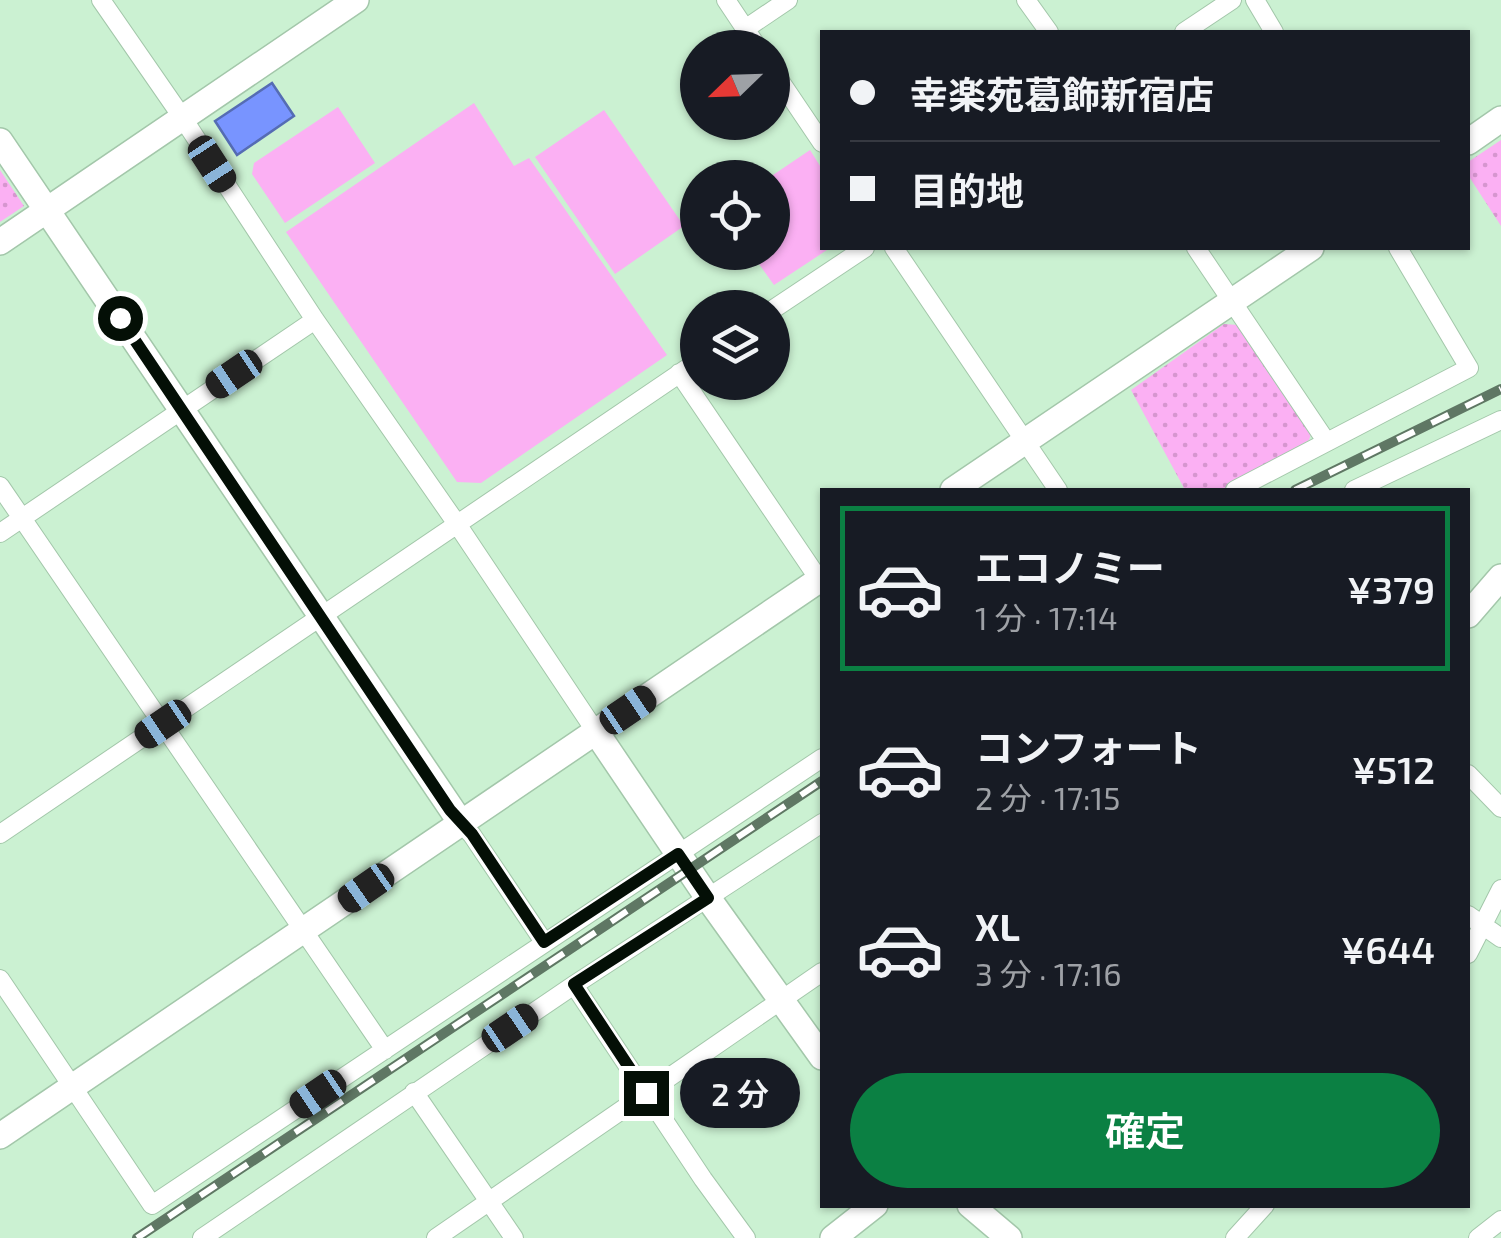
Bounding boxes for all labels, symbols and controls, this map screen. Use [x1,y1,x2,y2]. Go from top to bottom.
north arrow [680,30,790,140]
map controls [680,30,790,400]
text: 幸楽苑葛飾新宿店 [910,71,1214,117]
car [183,131,241,197]
button: locate [680,160,790,270]
text: 目的地 [910,167,1024,213]
button: layers [680,290,790,400]
route start [98,296,143,341]
car [201,345,267,403]
icon: car [855,544,945,634]
text: エコノミー [975,544,1165,590]
text: ¥379 [1347,566,1435,612]
text: 1 分 · 17:14 [975,598,1118,636]
car [595,681,661,739]
car [130,695,196,753]
icon: car [855,724,945,814]
text: コンフォート [975,724,1202,770]
text: ¥512 [1352,746,1435,792]
text: 2 分 · 17:15 [975,778,1121,816]
car [333,859,399,917]
text: XL [975,903,1020,949]
icon: car [855,904,945,994]
text: ¥644 [1341,926,1435,972]
text: 3 分 · 17:16 [975,954,1121,992]
car [477,999,543,1057]
callout: 2 分 [681,1058,801,1128]
car [285,1065,351,1123]
route end [624,1071,669,1116]
button: 確定 [850,1073,1440,1188]
text: 2 分 [711,1074,769,1112]

